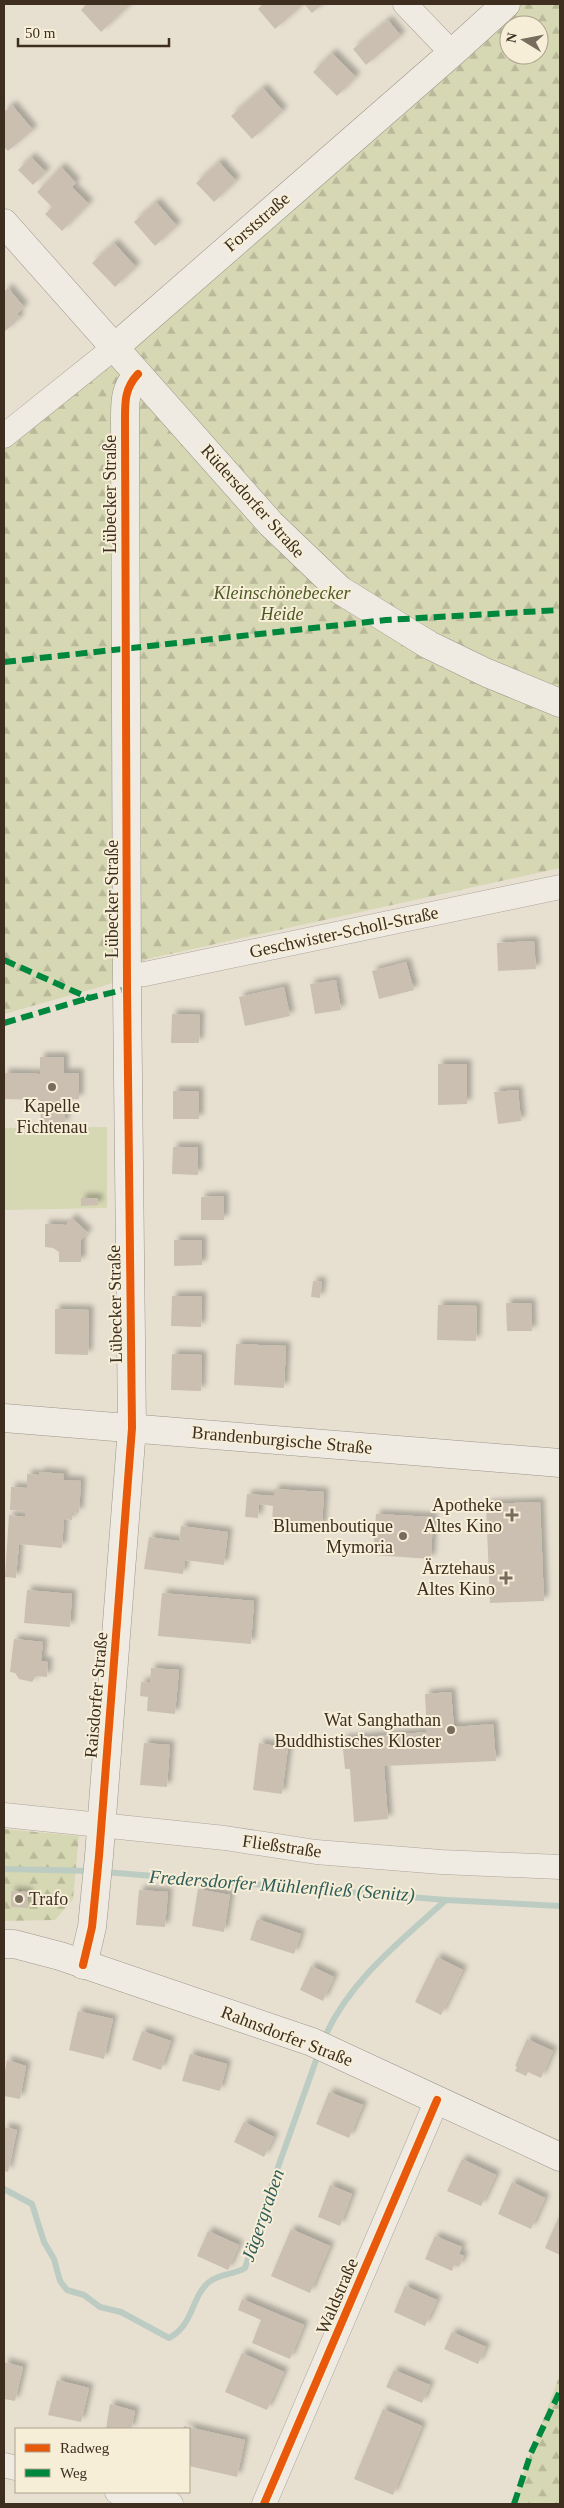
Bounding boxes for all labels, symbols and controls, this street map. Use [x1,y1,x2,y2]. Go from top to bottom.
scale bar [18,15,169,47]
north arrow [499,15,549,65]
text: 50 m [25,25,56,41]
text: N [503,32,520,44]
street label: Forststraße [220,188,294,256]
street label: Lübecker Straße [100,435,120,553]
street label: Rüdersdorfer Straße [197,440,309,562]
park label: Kleinschönebecker Heide [213,583,351,624]
street label: Lübecker Straße [102,840,122,958]
street label: Geschwister-Scholl-Straße [248,902,440,962]
marker: Kapelle Fichtenau [46,1081,58,1093]
place label: Kapelle Fichtenau [17,1096,87,1137]
street label: Lübecker Straße [104,1245,126,1363]
street label: Brandenburgische Straße [191,1422,373,1458]
place label: Apotheke Altes Kino [424,1495,502,1536]
marker: Apotheke Altes Kino [506,1509,518,1521]
place label: Blumenboutique Mymoria [273,1516,393,1557]
marker: Blumenboutique Mymoria [397,1530,409,1542]
place label: Ärztehaus Altes Kino [417,1558,495,1599]
marker: Ärztehaus Altes Kino [499,1571,513,1585]
street label: Raisdorfer Straße [81,1631,111,1759]
place label: Wat Sanghathan Buddhistisches Kloster [275,1710,441,1751]
marker: Wat Sanghathan Buddhistisches Kloster [445,1724,457,1736]
street label: Fließstraße [241,1831,323,1861]
water label: Fredersdorfer Mühlenfließ (Senitz) [147,1866,416,1906]
place label: Trafo [29,1889,68,1909]
marker: Trafo [13,1893,25,1905]
street label: Rahnsdorfer Straße [218,2002,356,2070]
water label: Jägergraben [237,2166,288,2264]
street label: Waldstraße [312,2255,362,2337]
legend [15,2428,190,2493]
text: Radweg [60,2440,110,2456]
text: Weg [60,2465,88,2481]

